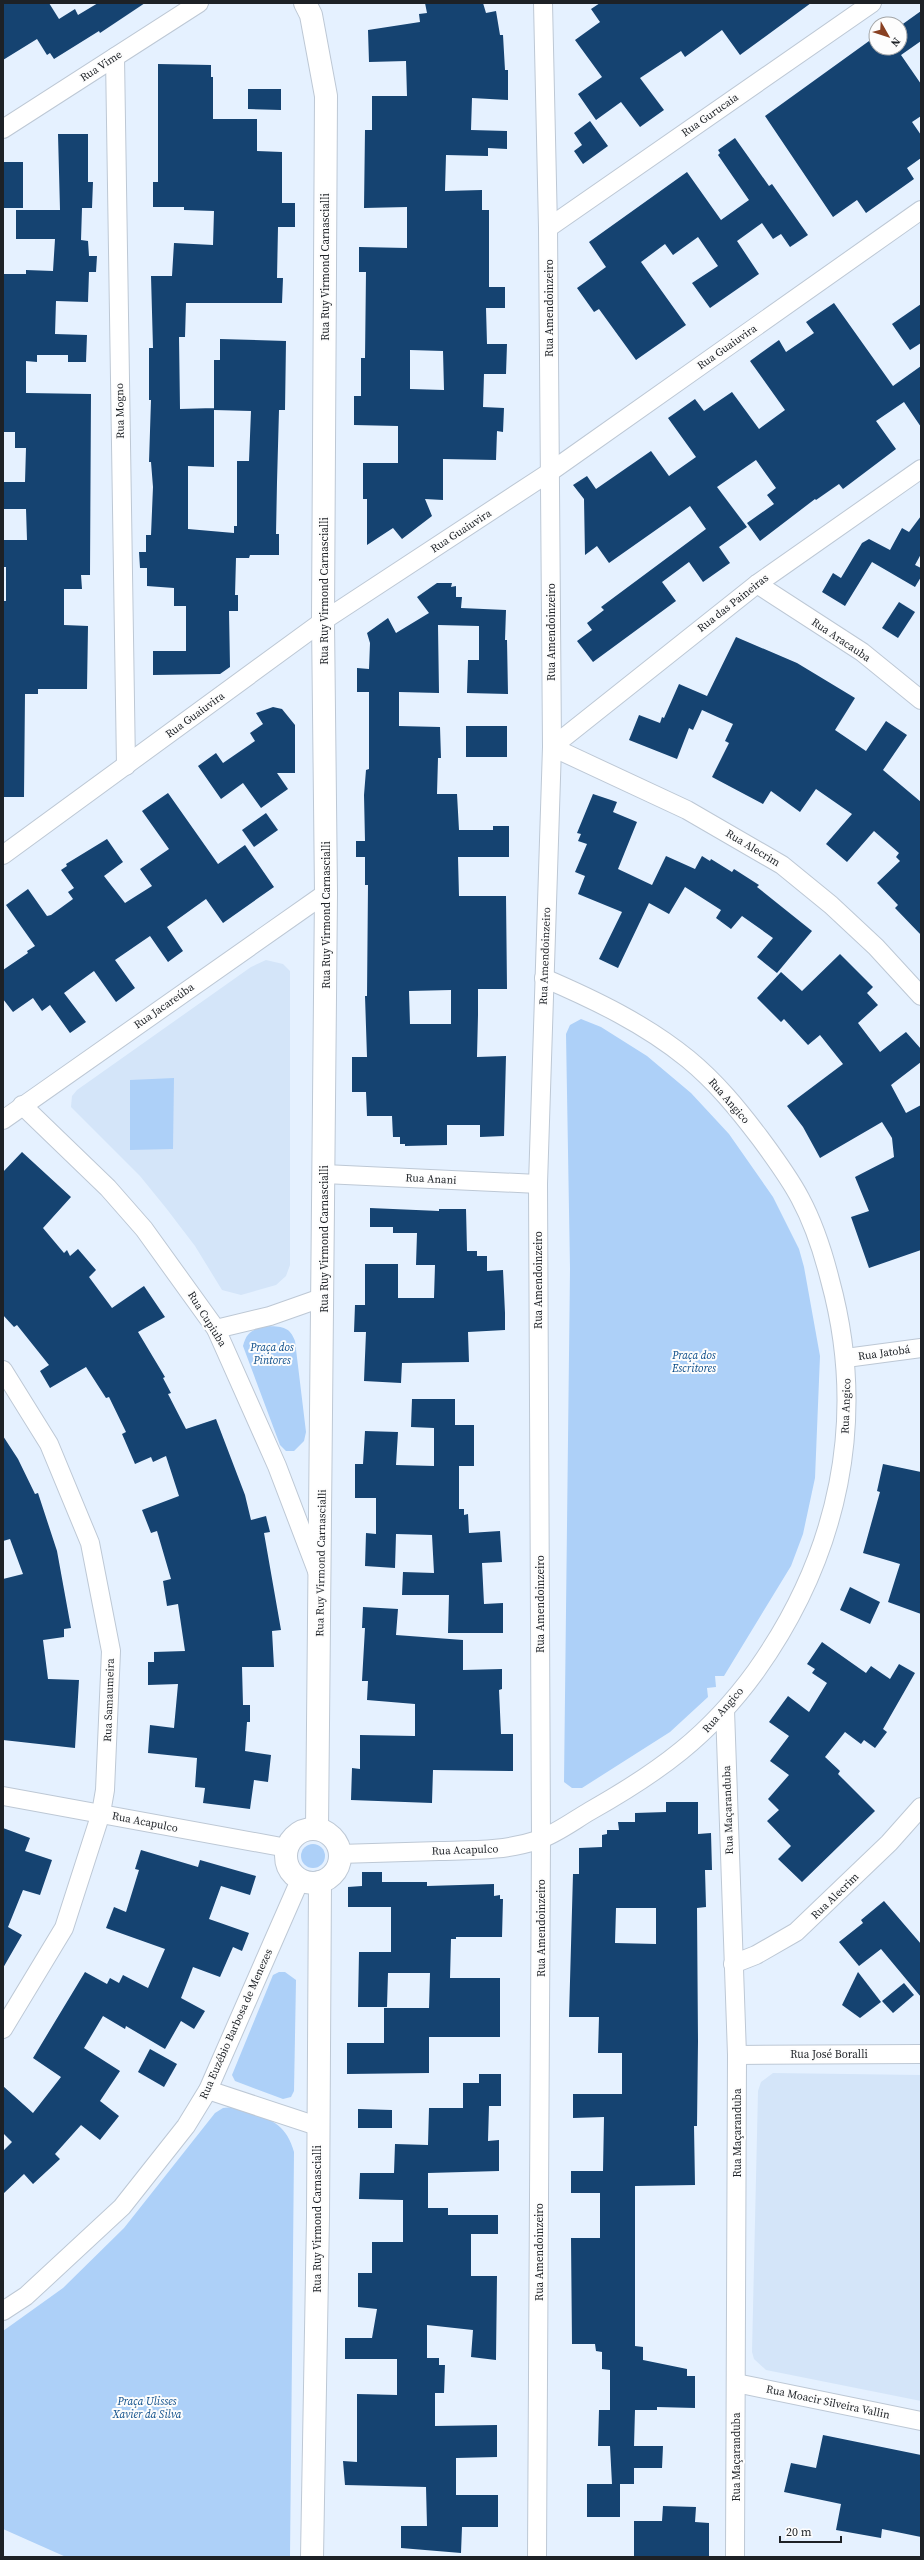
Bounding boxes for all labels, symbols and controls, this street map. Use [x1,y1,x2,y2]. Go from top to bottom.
north arrow [868,16,908,56]
text: N [887,34,904,50]
street label: Rua Vime [77,47,125,85]
street label: Rua Gurucaia [679,90,742,140]
street label: Rua Ruy Virmond Carnascialli [318,193,333,341]
street label: Rua Amendoinzeiro [542,259,557,357]
street label: Rua Guaiuvira [694,321,760,373]
street label: Rua Mogno [112,383,128,439]
street label: Rua Guaiuvira [428,506,495,556]
street label: Rua Ruy Virmond Carnascialli [317,517,332,665]
street label: Rua das Paineiras [694,570,772,636]
street label: Rua Amendoinzeiro [544,583,559,681]
street label: Rua Aracauba [808,615,874,666]
street label: Rua Guaiuvira [162,688,228,742]
street label: Rua Alecrim [723,826,783,870]
street label: Rua Ruy Virmond Carnascialli [319,841,334,989]
street label: Rua Amendoinzeiro [536,907,554,1005]
street label: Rua Jacareúba [131,979,197,1032]
street label: Rua Angico [705,1075,753,1127]
street label: Rua Ruy Virmond Carnascialli [317,1165,332,1313]
street label: Rua Anani [405,1170,457,1188]
street label: Rua Amendoinzeiro [531,1231,546,1329]
street label: Rua Cupiuba [184,1288,230,1350]
park label: Praça dos Pintores [249,1340,294,1368]
street label: Rua Jatobá [857,1342,911,1364]
park label: Praça dos Escritores [671,1348,716,1376]
street label: Rua Angico [838,1378,854,1434]
street label: Rua Ruy Virmond Carnascialli [312,1489,330,1637]
street label: Rua Amendoinzeiro [533,1555,548,1653]
street label: Rua Samaumeira [100,1658,118,1742]
street label: Rua Angico [699,1684,747,1736]
street label: Rua Maçaranduba [719,1765,737,1855]
street label: Rua Acapulco [111,1808,179,1836]
street label: Rua Acapulco [431,1841,499,1859]
street label: Rua Alecrim [808,1869,862,1923]
street label: Rua Amendoinzeiro [534,1879,549,1977]
street label: Rua Euzébio Barbosa de Menezes [196,1946,276,2102]
street label: Rua José Boralli [790,2047,868,2062]
street label: Rua Maçaranduba [730,2088,745,2178]
street label: Rua Ruy Virmond Carnascialli [310,2145,325,2293]
street label: Rua Amendoinzeiro [532,2203,547,2301]
street label: Rua Moacir Silveira Vallin [765,2382,892,2423]
park label: Praça Ulisses Xavier da Silva [111,2394,182,2422]
street label: Rua Maçaranduba [729,2412,744,2502]
scale bar [780,2518,841,2544]
text: 20 m [786,2524,812,2540]

